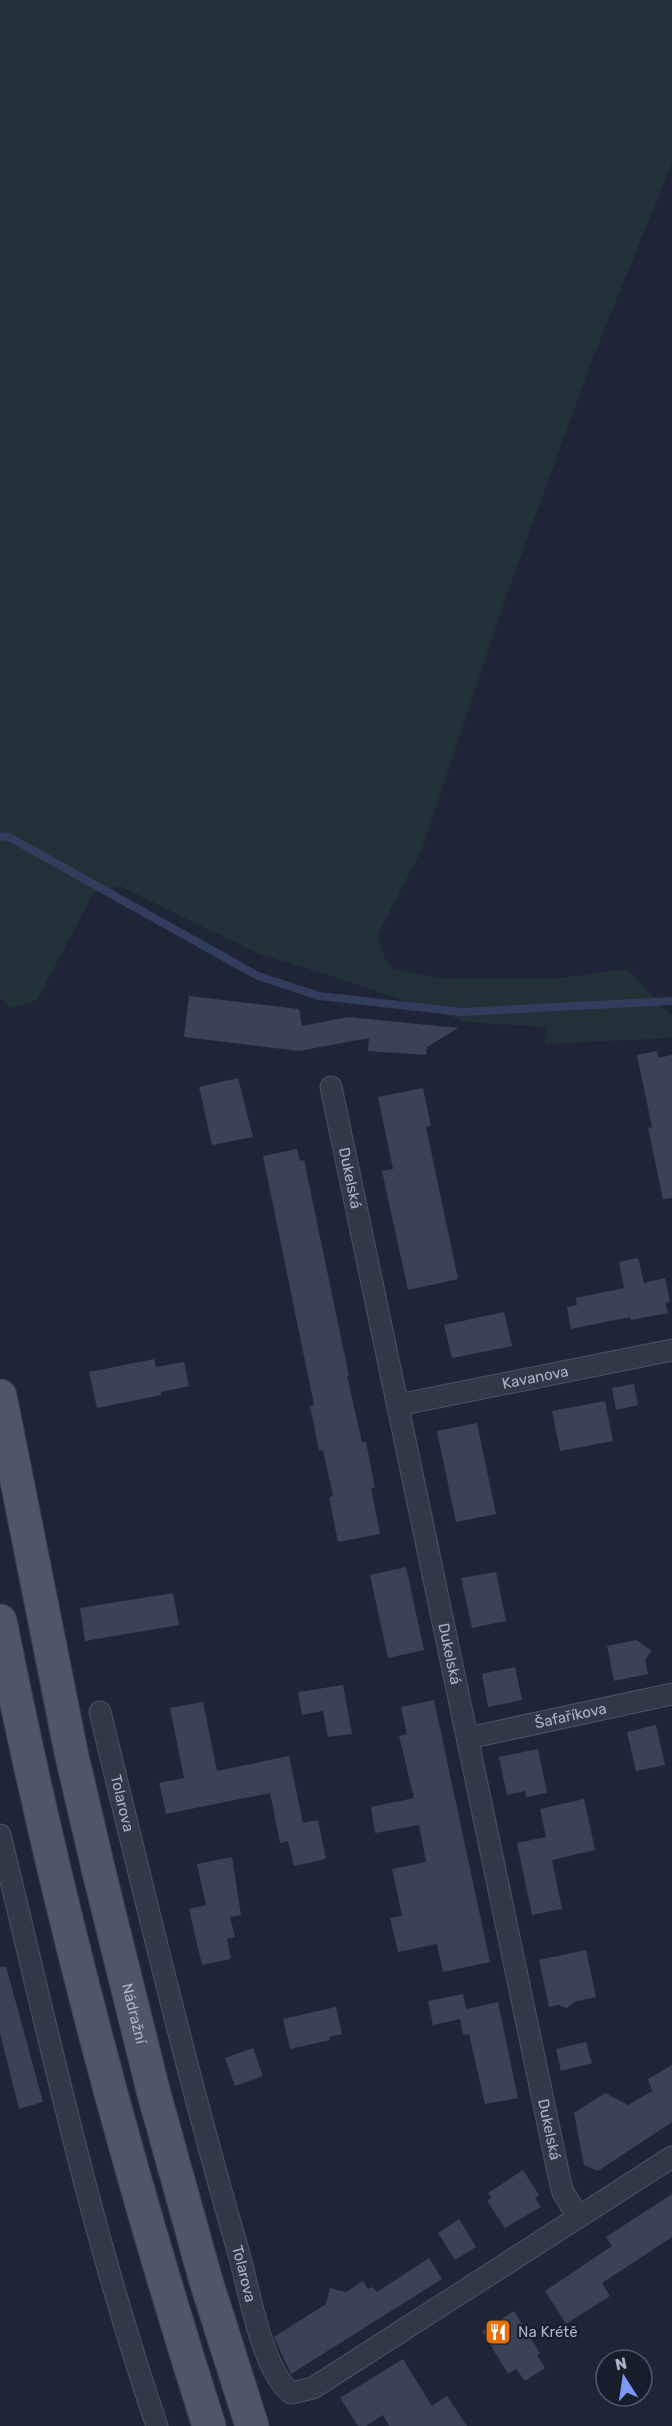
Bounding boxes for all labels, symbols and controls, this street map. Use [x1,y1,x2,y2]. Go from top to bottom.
street label: Dukelská [335,1146,365,1210]
street label: Kavanova [501,1362,570,1393]
street label: Dukelská [434,1621,465,1686]
street label: Šafaříkova [533,1699,608,1732]
street label: Tolarova [107,1773,138,1834]
street label: Nádražní [118,1981,151,2047]
street label: Dukelská [534,2097,564,2162]
street label: Tolarova [228,2243,259,2304]
restaurant icon: Na Krétě [483,2317,513,2347]
place label: Na Krétě [518,2323,578,2341]
north arrow [594,2348,654,2408]
text: N [613,2353,629,2374]

